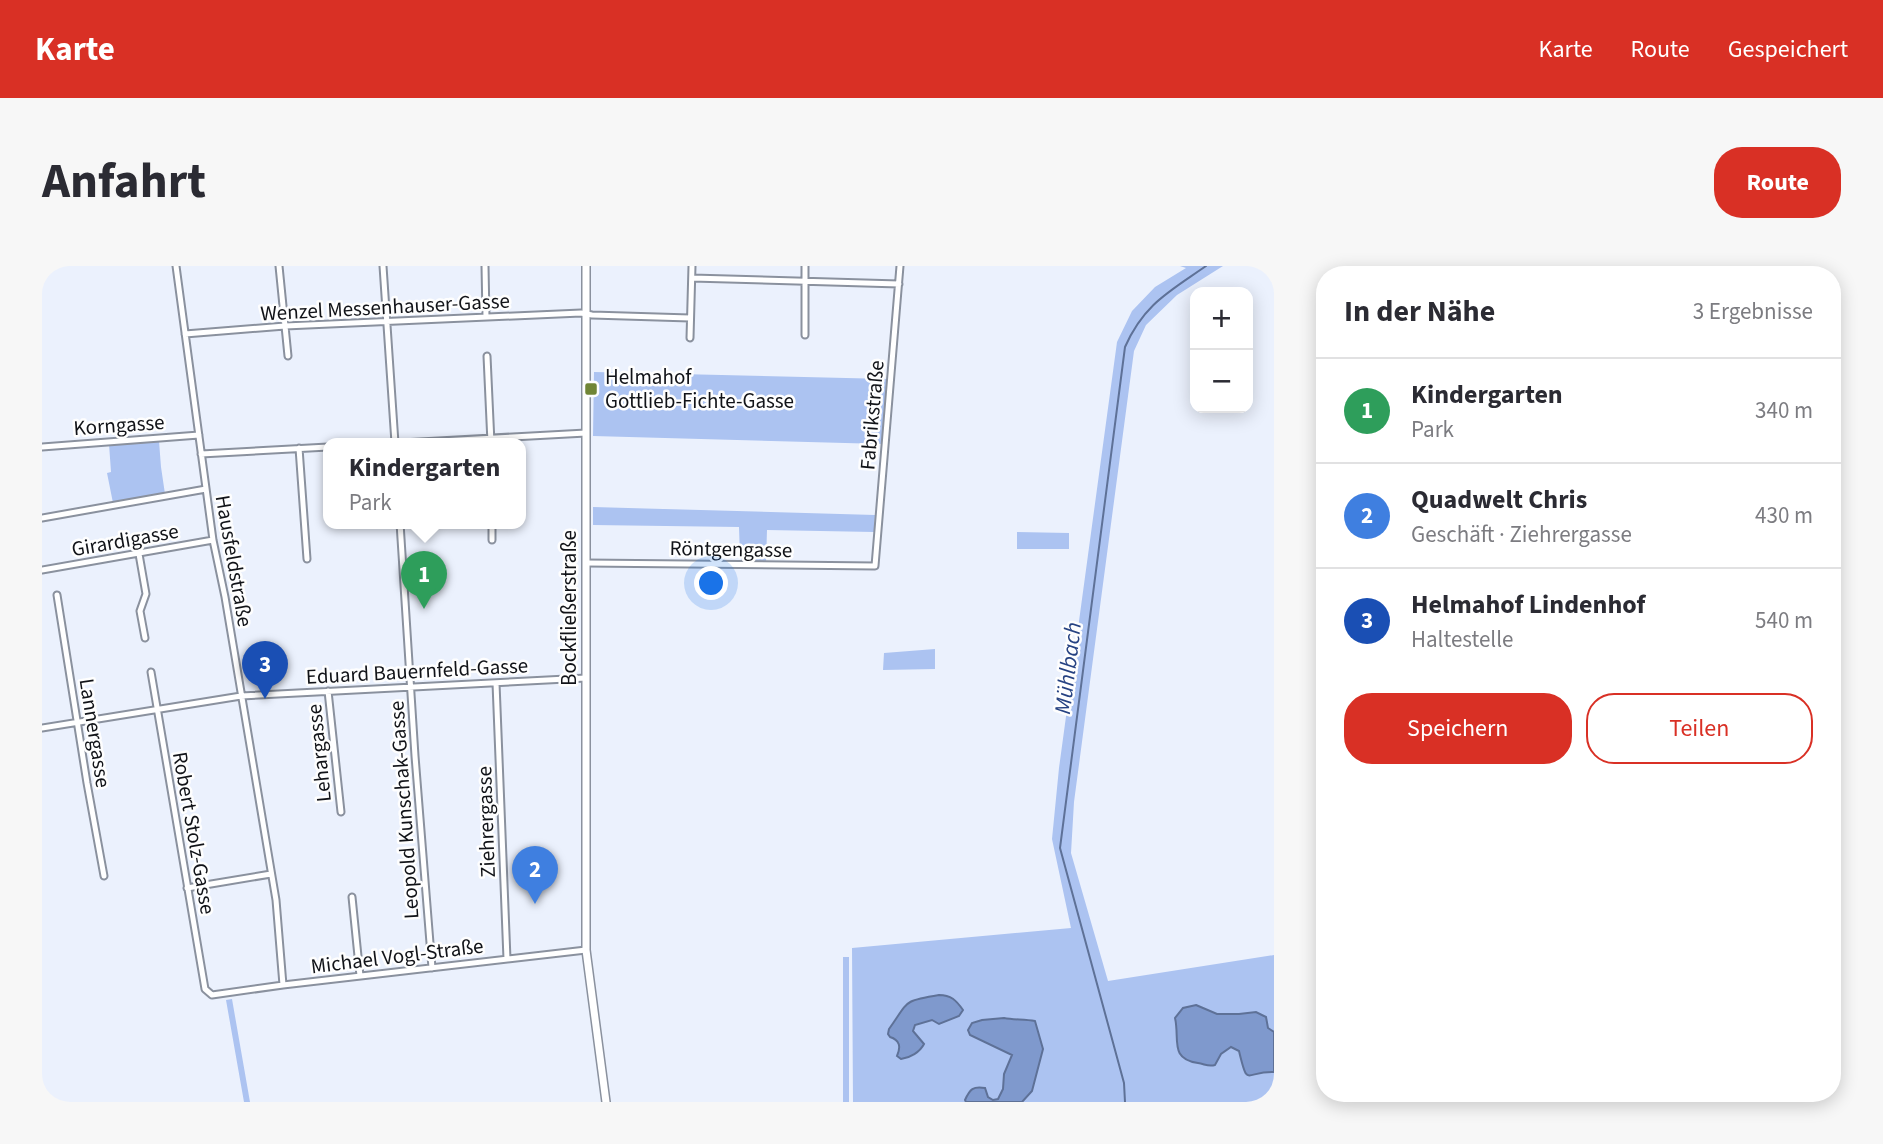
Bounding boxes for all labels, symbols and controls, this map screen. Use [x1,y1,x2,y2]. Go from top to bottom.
text: Karte [35,26,115,73]
text: Karte [1539,32,1593,67]
text: Route [1631,32,1690,67]
text: Gespeichert [1728,32,1848,67]
text: Anfahrt [42,147,206,217]
button: Route [1714,147,1841,218]
street label: Wenzel Messenhauser-Gasse [259,285,511,329]
map controls [1190,287,1253,413]
button: + [1190,287,1253,350]
text: In der Nähe [1344,290,1495,333]
text: 3 Ergebnisse [1693,295,1813,328]
button: − [1190,350,1253,413]
street label: Fabrikstraße [852,359,892,471]
place label: Helmahof Gottlieb-Fichte-Gasse [605,362,794,416]
text: Kindergarten [1411,376,1563,413]
marker: Helmahof Gottlieb-Fichte-Gasse [583,381,599,397]
text: 1 [1361,394,1373,427]
text: 340 m [1755,394,1813,427]
street label: Korngasse [73,407,165,443]
text: Park [1411,413,1454,446]
popup [323,438,526,529]
text: Kindergarten [349,449,500,486]
text: Quadwelt Chris [1411,481,1587,518]
text: Park [349,486,392,519]
street label: Hausfeldstraße [208,493,260,629]
text: 2 [1361,499,1373,532]
text: 430 m [1755,499,1813,532]
street label: Girardigasse [69,516,181,564]
text: Geschäft · Ziehrergasse [1411,518,1632,551]
street label: Bockfließerstraße [554,530,584,686]
street label: Röntgengasse [669,533,793,565]
pin: 1 [401,551,447,609]
your location [694,566,728,600]
text: Helmahof Lindenhof [1411,586,1645,623]
text: 3 [1361,604,1373,637]
text: 540 m [1755,604,1813,637]
water label: Mühlbach [1046,620,1090,716]
text: Haltestelle [1411,623,1514,656]
pin: 3 [242,641,288,699]
street label: Eduard Bauernfeld-Gasse [305,650,529,692]
street label: Lannergasse [72,676,118,790]
button: Speichern [1344,693,1572,764]
button: Teilen [1586,693,1813,764]
street label: Leopold Kunschak-Gasse [381,700,427,920]
street label: Lehargasse [299,703,339,803]
street label: Robert Stolz-Gasse [165,749,223,917]
street label: Ziehrergasse [469,766,503,878]
pin: 2 [512,846,558,904]
street label: Michael Vogl-Straße [309,931,485,981]

